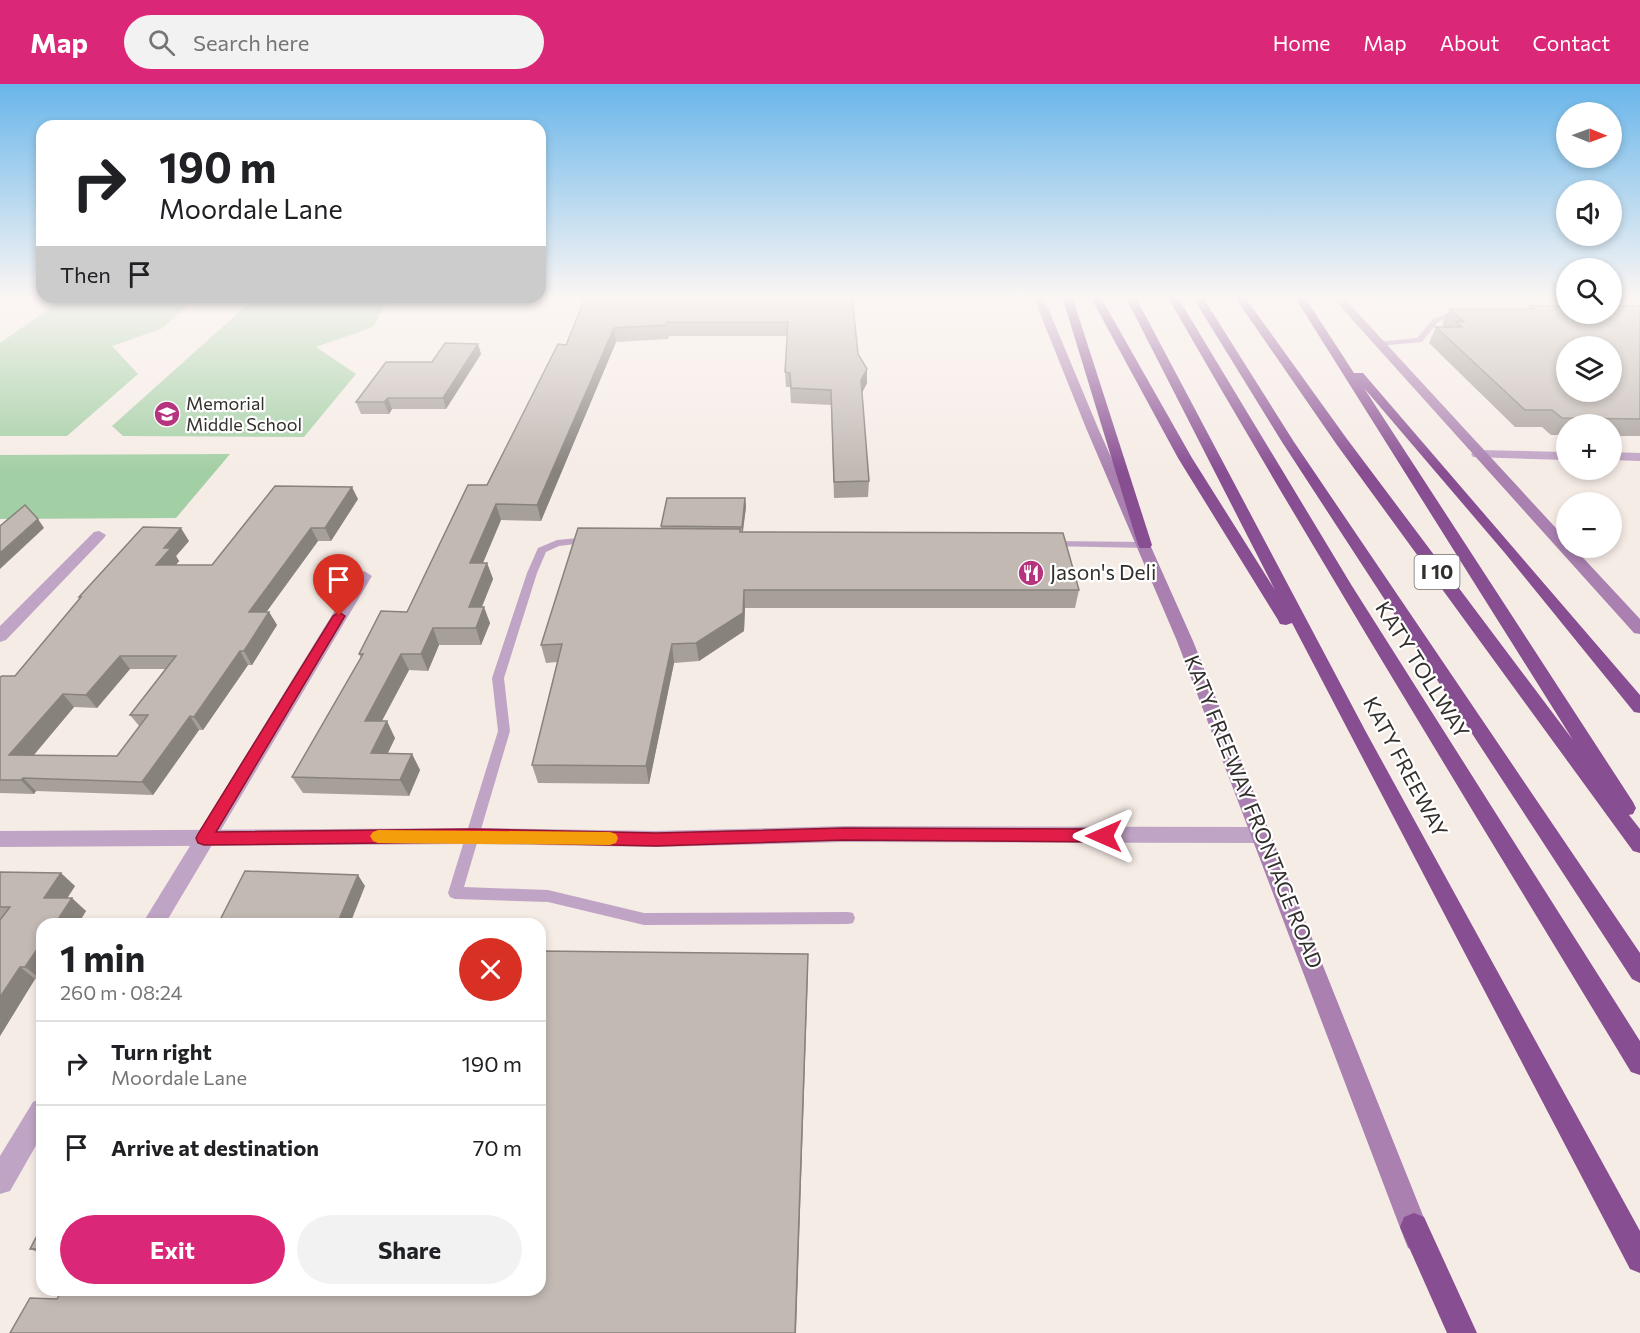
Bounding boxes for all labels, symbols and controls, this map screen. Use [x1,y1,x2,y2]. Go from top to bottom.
search box [124,15,544,69]
text: Map [30,25,88,59]
icon: search [145,26,178,59]
text: Search here [193,29,309,56]
text: Home [1273,30,1330,55]
text: Map [1363,30,1407,55]
text: About [1440,30,1499,55]
text: Contact [1532,30,1610,55]
north arrow [1556,102,1622,168]
map controls [1556,102,1622,558]
text: 190 m [159,140,277,192]
icon: right [60,144,138,222]
button: sound [1556,180,1622,246]
text: Moordale Lane [159,192,343,225]
icon: arrive [123,258,156,291]
button: search [1556,258,1622,324]
text: Then [60,261,111,288]
button: layers [1556,336,1622,402]
place label: Memorial Middle School [186,392,302,435]
school or university icon: Memorial Middle School [152,399,182,429]
button: + [1556,414,1622,480]
button: − [1556,492,1622,558]
pin [313,554,364,616]
road number: I 10 [1414,555,1460,589]
restaurant icon: Jason's Deli [1016,558,1046,588]
place label: Jason's Deli [1050,559,1156,584]
icon: arrive [322,563,355,596]
street label: KATY TOLLWAY [1371,596,1475,742]
street label: KATY FREEWAY FRONTAGE ROAD [1180,651,1329,972]
street label: KATY FREEWAY [1359,692,1454,841]
position arrow [1072,804,1136,868]
text: 1 min [60,935,145,979]
button: close [459,938,522,1001]
text: 260 m · 08:24 [60,980,183,1004]
text: Turn right [111,1038,212,1065]
icon: right [60,1047,93,1080]
text: 190 m [461,1050,522,1077]
text: Moordale Lane [111,1065,247,1089]
icon: arrive [60,1131,93,1164]
text: Arrive at destination [111,1134,319,1161]
text: 70 m [473,1134,522,1161]
button: Exit [60,1215,285,1284]
button: Share [297,1215,522,1284]

